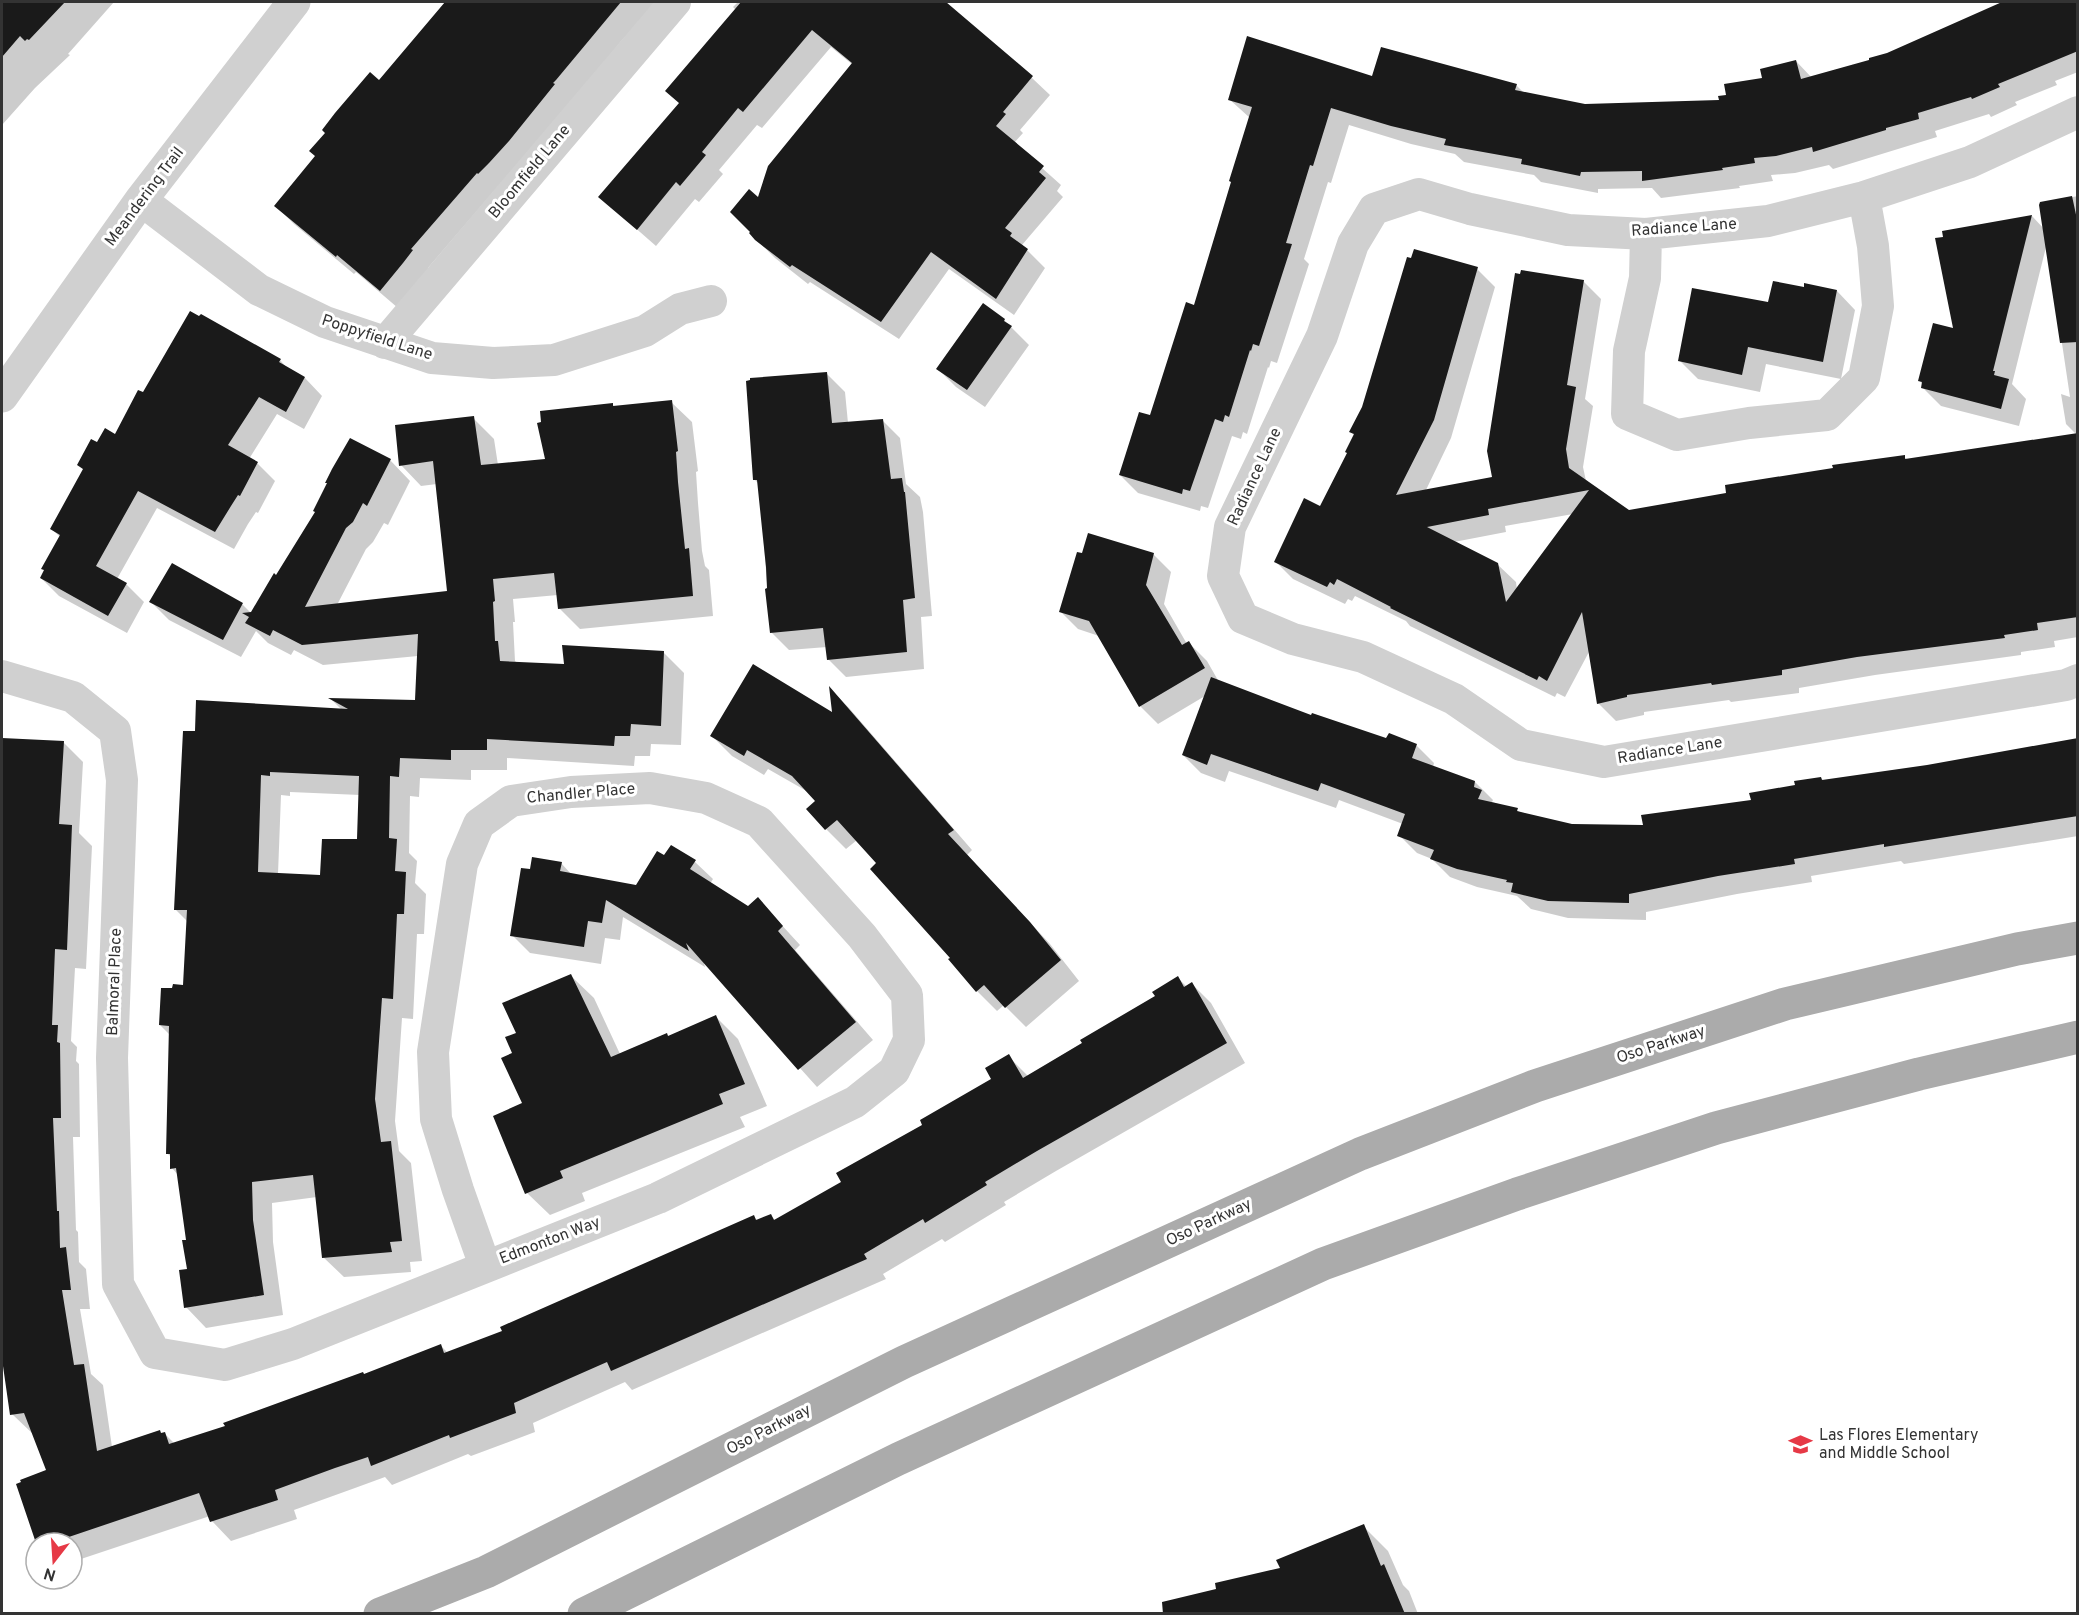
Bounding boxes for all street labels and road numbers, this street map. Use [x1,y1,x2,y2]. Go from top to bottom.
street label: Bloomfield Lane [485,121,575,223]
street label: Meandering Trail [101,143,189,251]
street label: Radiance Lane [1630,214,1738,242]
street label: Poppyfield Lane [319,311,435,365]
street label: Radiance Lane [1224,425,1286,529]
street label: Radiance Lane [1616,733,1724,769]
street label: Chandler Place [526,779,636,809]
street label: Balmoral Place [103,928,127,1036]
street label: Oso Parkway [1614,1021,1708,1069]
street label: Oso Parkway [1163,1194,1255,1252]
street label: Edmonton Way [497,1213,603,1269]
street label: Oso Parkway [723,1400,815,1460]

